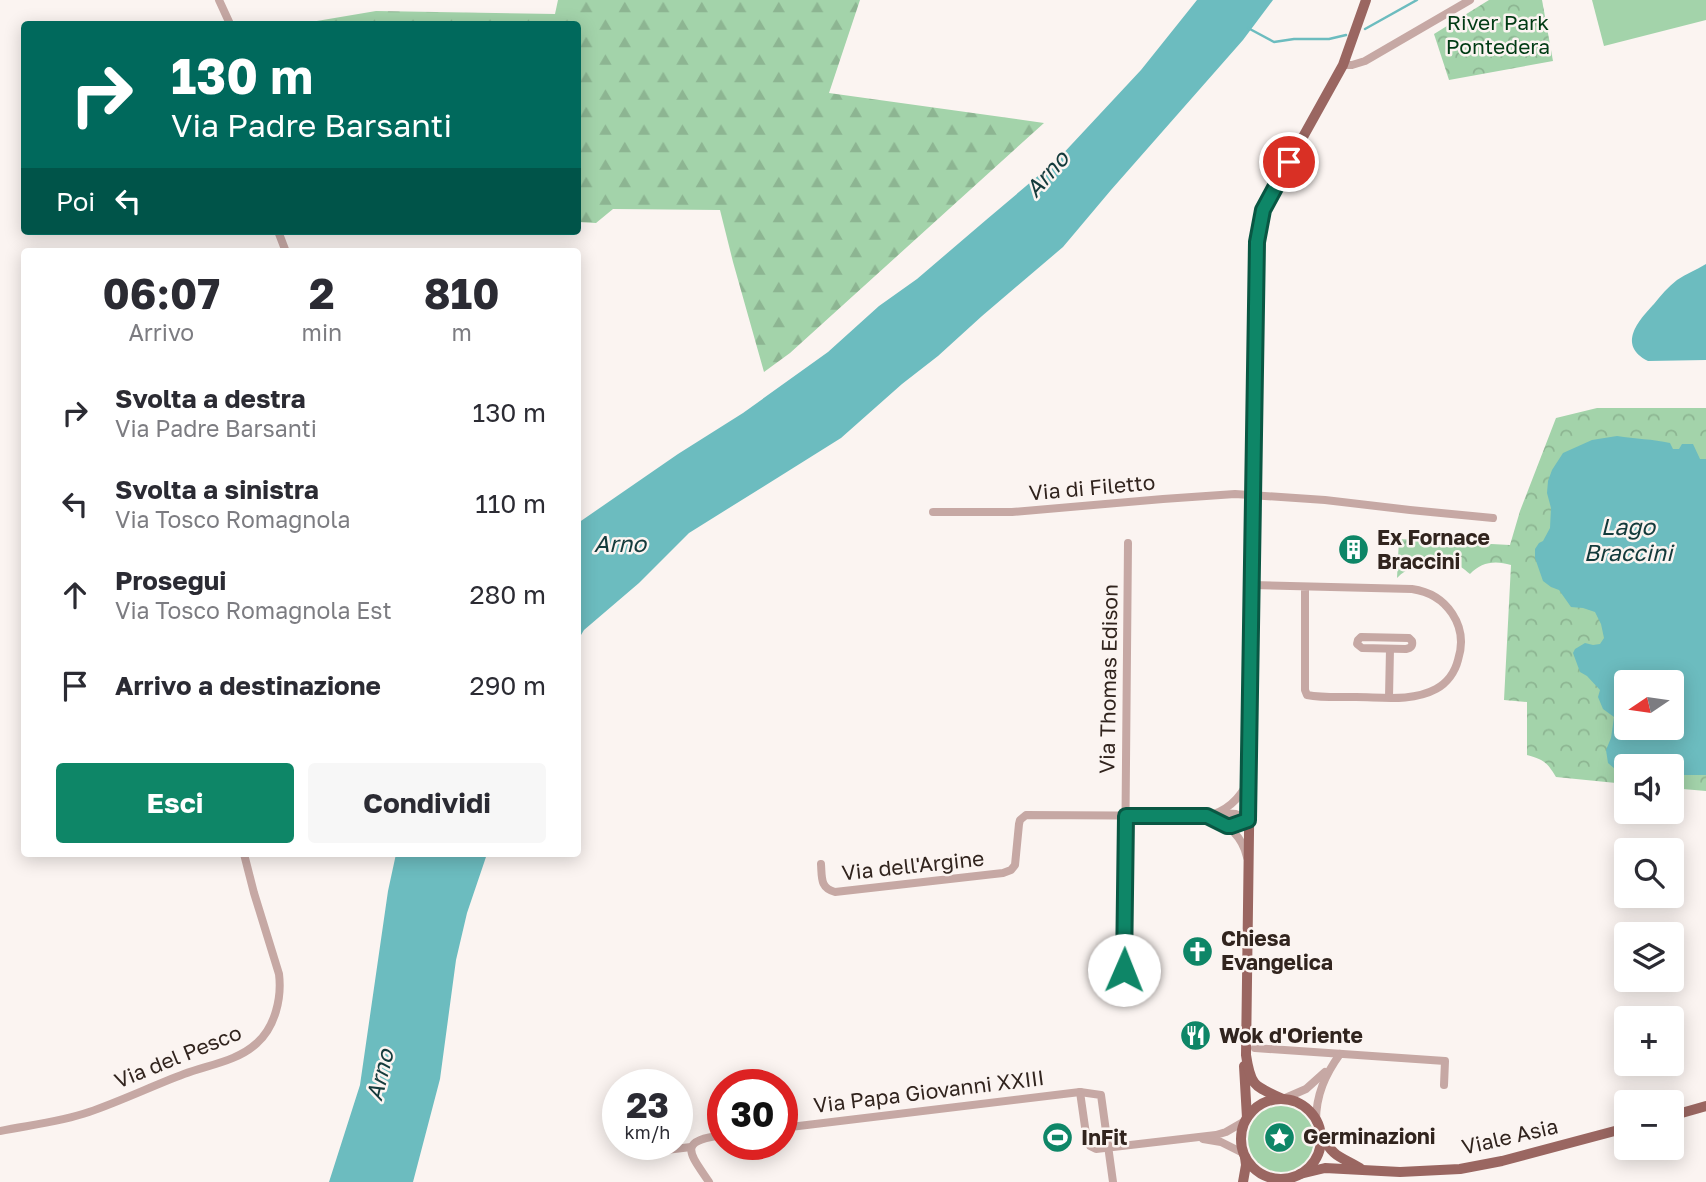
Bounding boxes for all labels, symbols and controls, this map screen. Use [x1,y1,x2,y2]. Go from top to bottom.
park label: River Park Pontedera [1446,9,1550,59]
text: 130 m [171,46,313,105]
icon: right [56,49,147,140]
text: Via Padre Barsanti [171,106,452,144]
pin [1259,132,1319,192]
icon: arrive [1270,143,1308,181]
water label: Arno [1019,144,1075,202]
icon: left [109,182,147,220]
text: Poi [56,186,95,217]
text: 06:07 [102,268,220,318]
text: 2 [309,268,335,318]
text: 810 [424,268,500,318]
text: Arrivo [128,318,194,346]
text: min [302,318,342,346]
text: m [451,318,472,346]
text: Svolta a destra [115,383,306,414]
icon: right [56,394,94,432]
text: 130 m [473,397,546,428]
text: Via Padre Barsanti [115,414,317,442]
street label: Via di Filetto [1028,469,1156,505]
text: Svolta a sinistra [115,474,319,505]
icon: left [56,485,94,523]
text: 110 m [475,488,546,519]
text: Via Tosco Romagnola [115,505,351,533]
water label: Lago Braccini [1584,512,1675,566]
place label: Ex Fornace Braccini [1377,524,1490,574]
water label: Arno [594,529,647,557]
building icon: Ex Fornace Braccini [1337,533,1371,567]
text: Prosegui [115,565,226,596]
icon: ahead [56,576,94,614]
text: 280 m [469,579,546,610]
street label: Via Thomas Edison [1093,584,1123,774]
text: Via Tosco Romagnola Est [115,596,392,624]
icon: arrive [56,667,94,705]
text: Arrivo a destinazione [115,670,381,701]
text: 290 m [470,670,546,701]
north arrow [1614,670,1684,740]
map controls [1614,670,1684,1160]
button: sound [1614,754,1684,824]
button: Esci [56,763,294,843]
button: Condividi [308,763,546,843]
button: search [1614,838,1684,908]
street label: Via dell'Argine [840,845,985,885]
button: layers [1614,922,1684,992]
place label: Chiesa Evangelica [1221,925,1333,975]
position arrow [1087,933,1161,1007]
church icon: Chiesa Evangelica [1181,934,1215,968]
button: + [1614,1006,1684,1076]
street label: Via del Pesco [110,1019,245,1093]
restaurant icon: Wok d'Oriente [1179,1019,1213,1053]
place label: Wok d'Oriente [1219,1022,1363,1048]
water label: Arno [359,1045,399,1104]
street label: Via Papa Giovanni XXIII [812,1064,1046,1118]
speed limit sign: 30 [707,1069,798,1160]
text: 23 [626,1084,669,1126]
button: − [1614,1090,1684,1160]
street label: Viale Asia [1459,1112,1560,1160]
place icon: Germinazioni [1263,1120,1297,1154]
text: km/h [625,1121,670,1143]
sports icon: InFit [1041,1121,1075,1155]
place label: Germinazioni [1303,1123,1436,1149]
place label: InFit [1081,1124,1128,1150]

